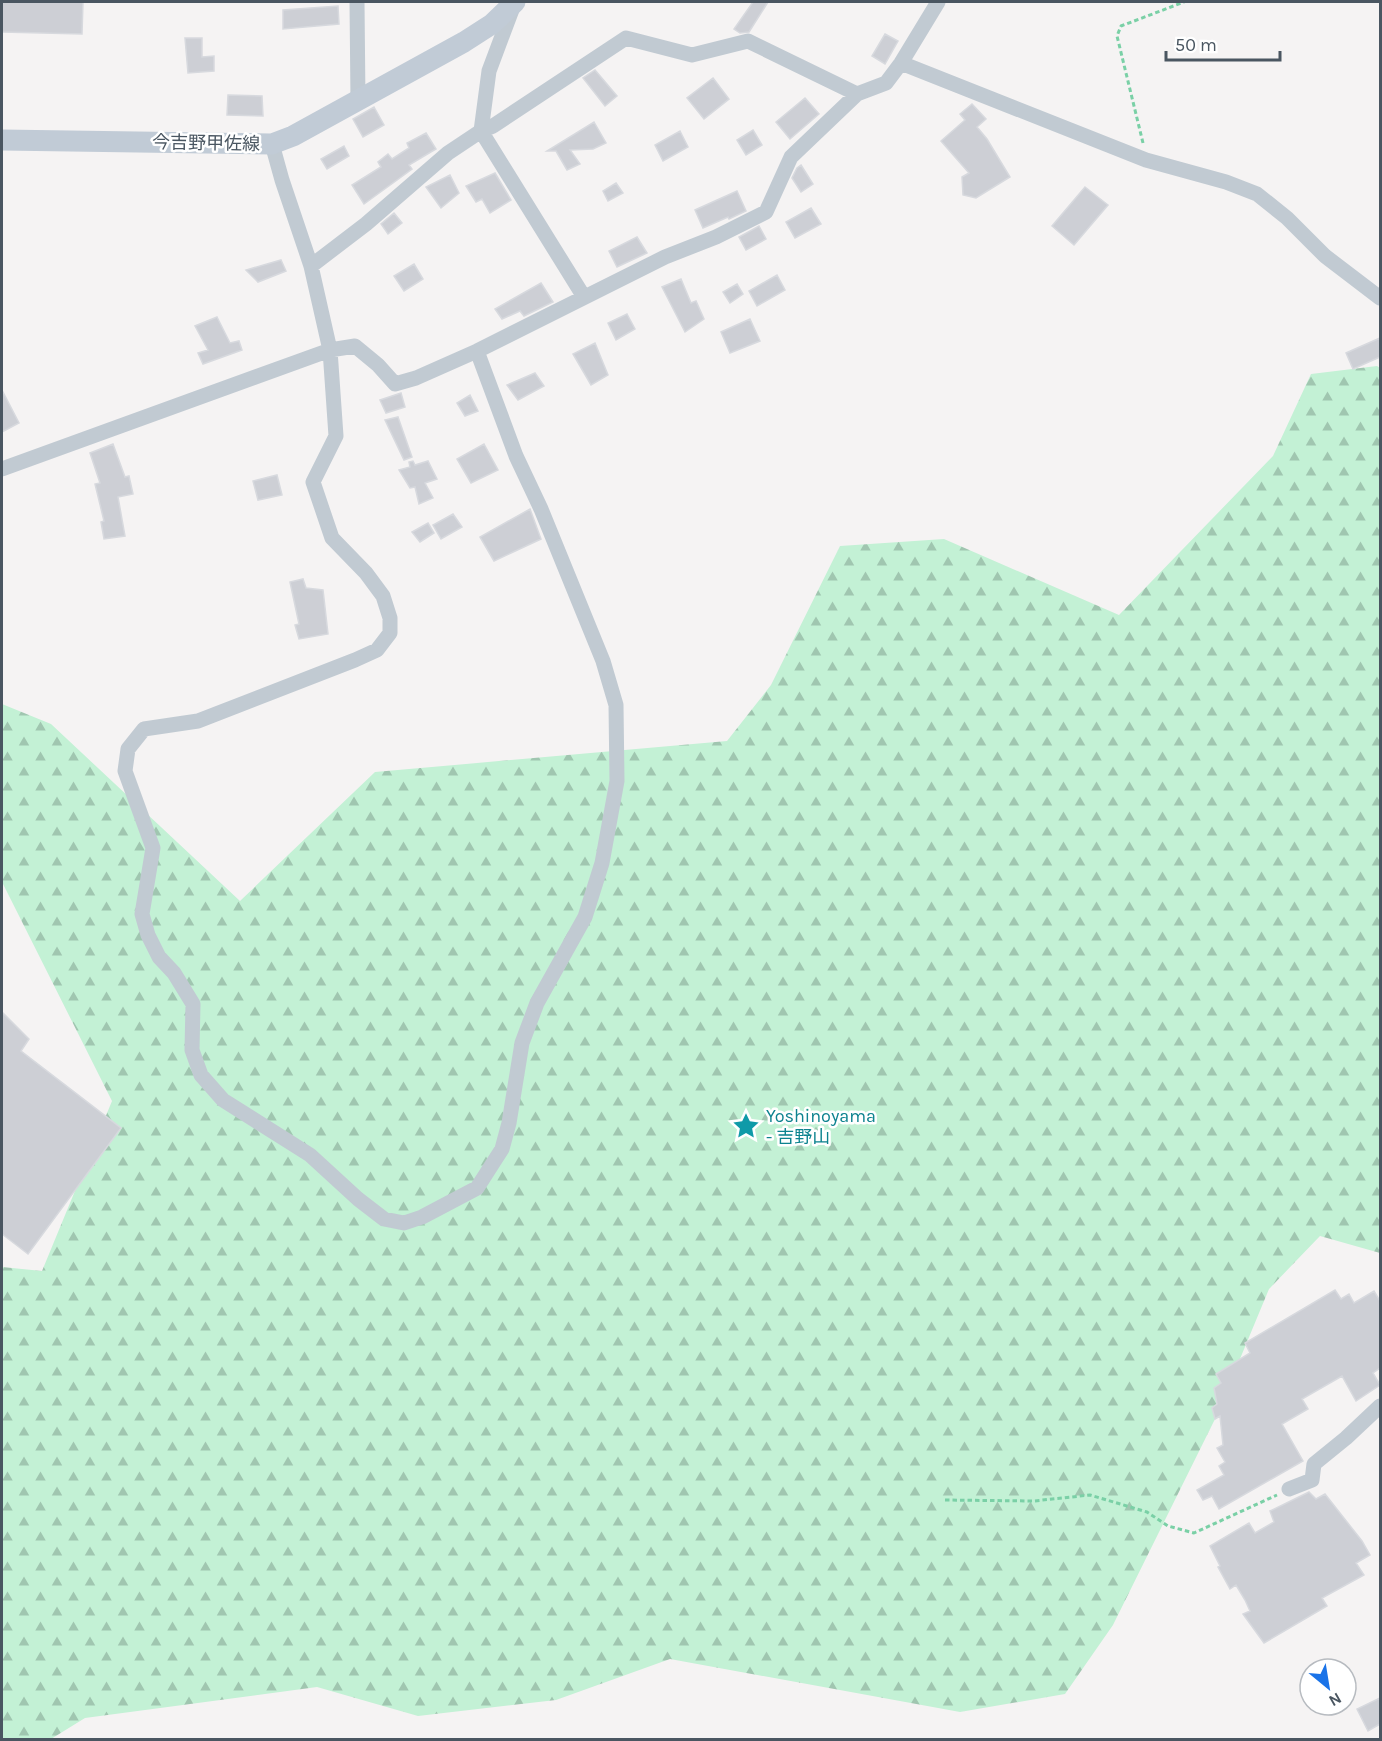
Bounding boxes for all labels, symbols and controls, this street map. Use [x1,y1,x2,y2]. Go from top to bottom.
scale bar [1166,24,1280,62]
text: 50 m [1175,34,1217,56]
street label: 今吉野甲佐線 [152,131,260,155]
place label: Yoshinoyama - 吉野山 [766,1105,876,1148]
place icon: Yoshinoyama - 吉野山 [731,1111,761,1141]
north arrow [1298,1657,1358,1717]
text: N [1326,1688,1345,1711]

